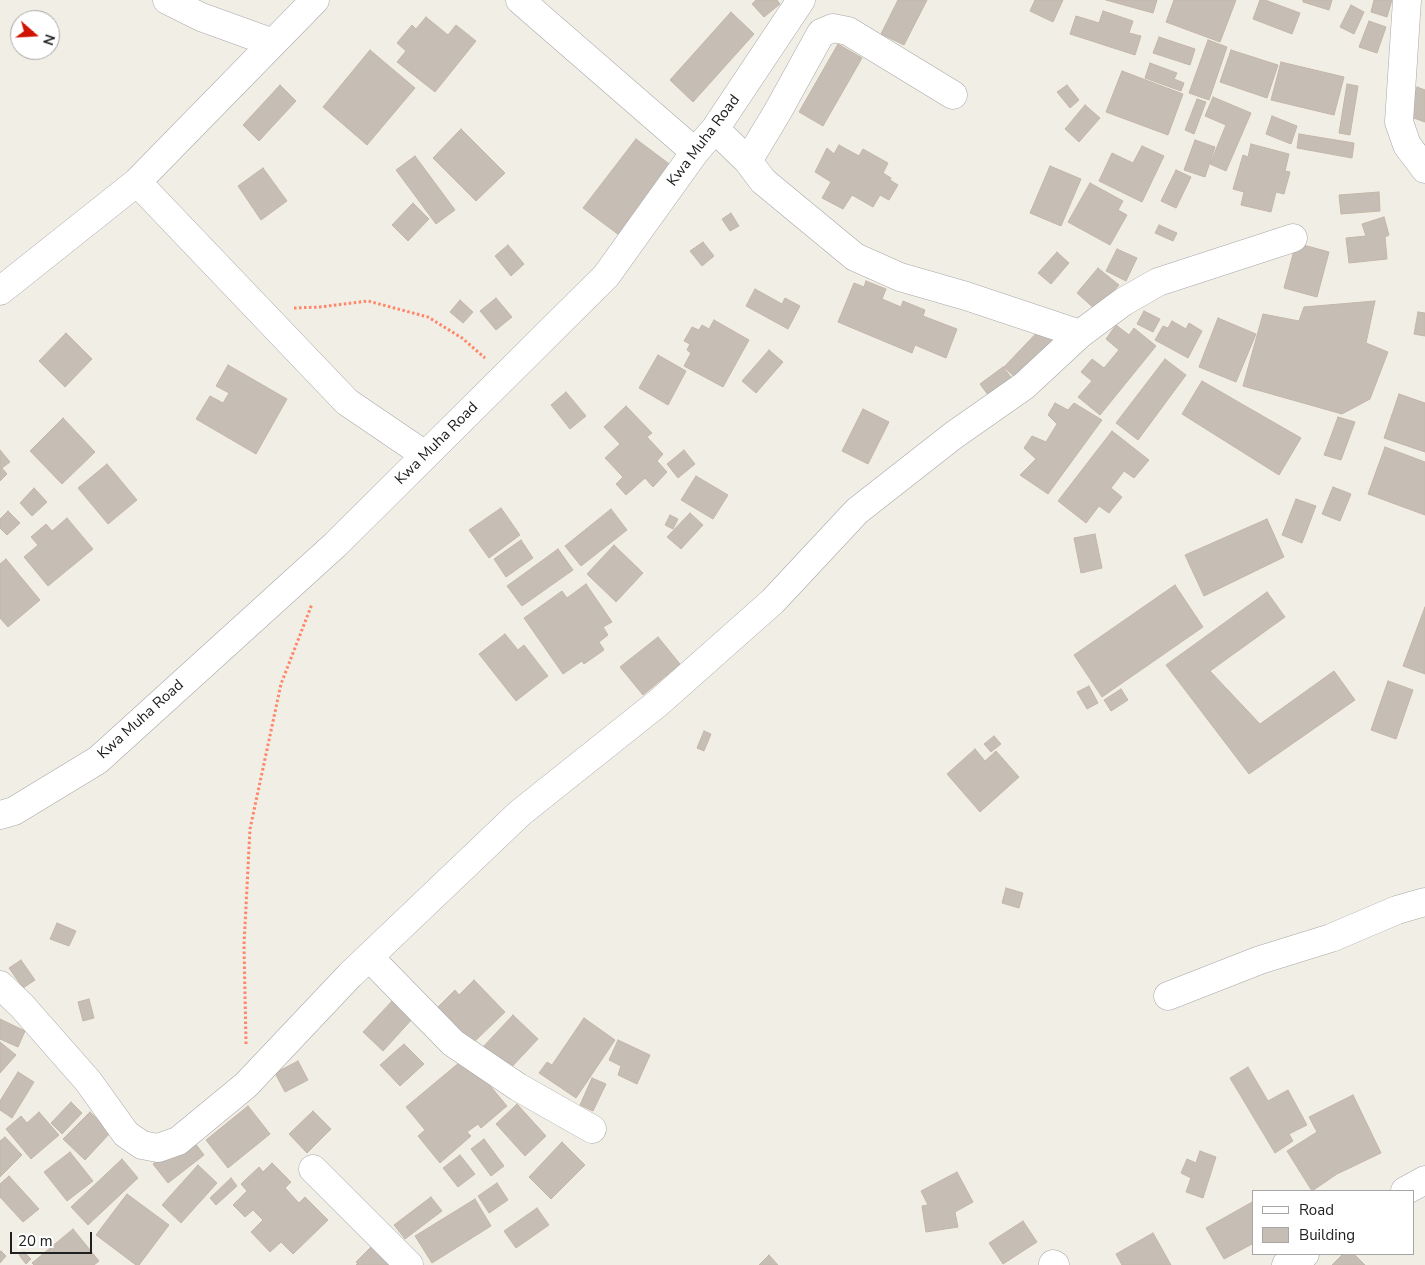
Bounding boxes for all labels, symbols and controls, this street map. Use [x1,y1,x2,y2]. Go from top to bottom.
north arrow [10,10,60,60]
text: N [38,32,59,48]
street label: Kwa Muha Road [664,92,744,190]
street label: Kwa Muha Road [392,399,482,489]
street label: Kwa Muha Road [94,677,188,763]
legend [1252,1190,1415,1255]
text: Road [1299,1200,1334,1220]
scale bar [12,1222,95,1254]
text: Building [1299,1225,1355,1245]
text: 20 m [18,1231,53,1251]

